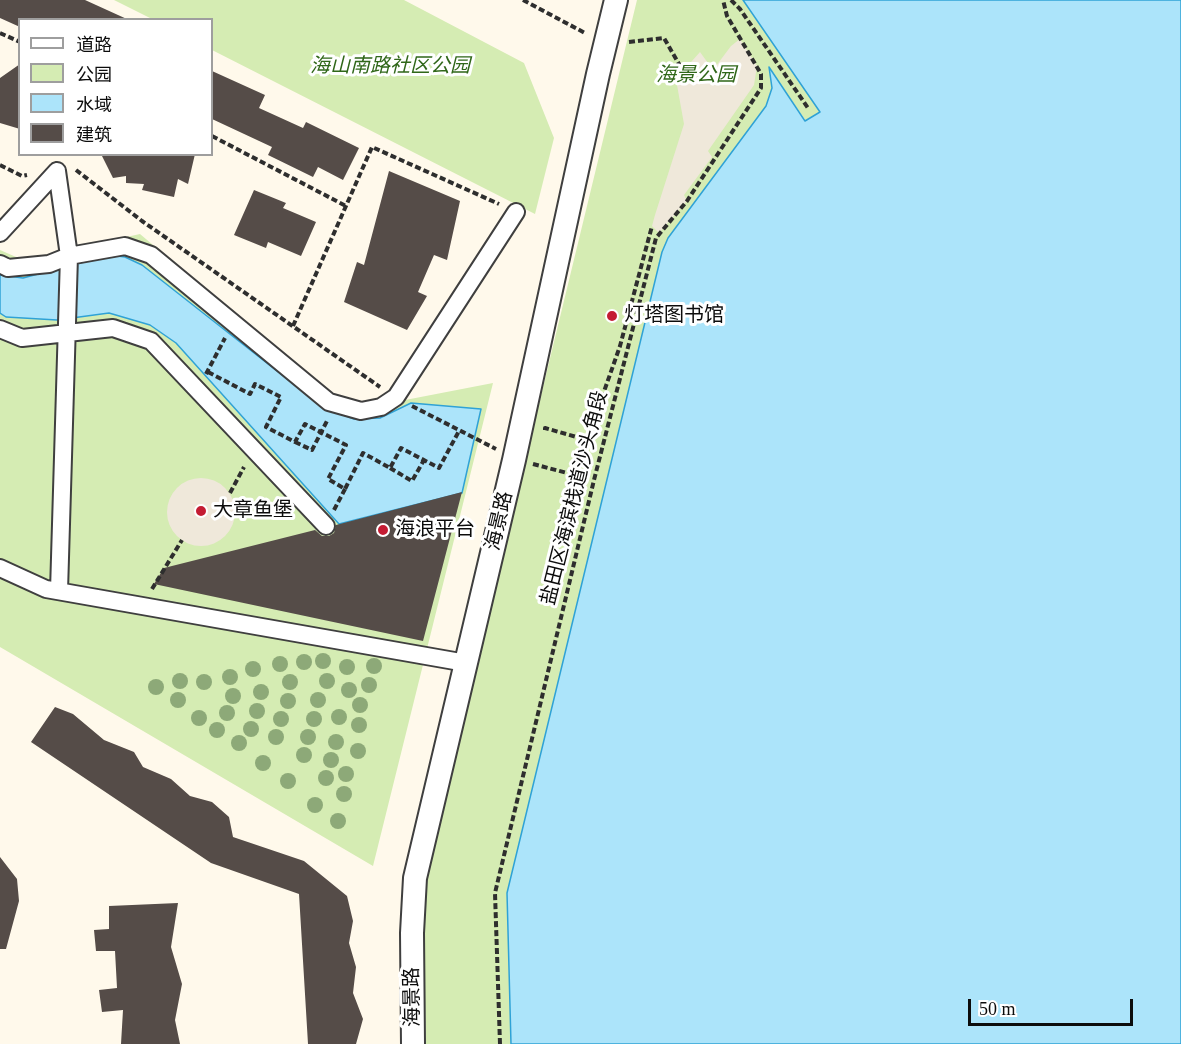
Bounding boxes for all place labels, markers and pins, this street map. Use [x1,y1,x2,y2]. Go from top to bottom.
place label: 灯塔图书馆 [624,304,724,328]
marker: 灯塔图书馆 [605,309,619,323]
place label: 大章鱼堡 [213,499,293,523]
marker: 大章鱼堡 [194,504,208,518]
place label: 海浪平台 [395,518,475,542]
marker: 海浪平台 [376,523,390,537]

